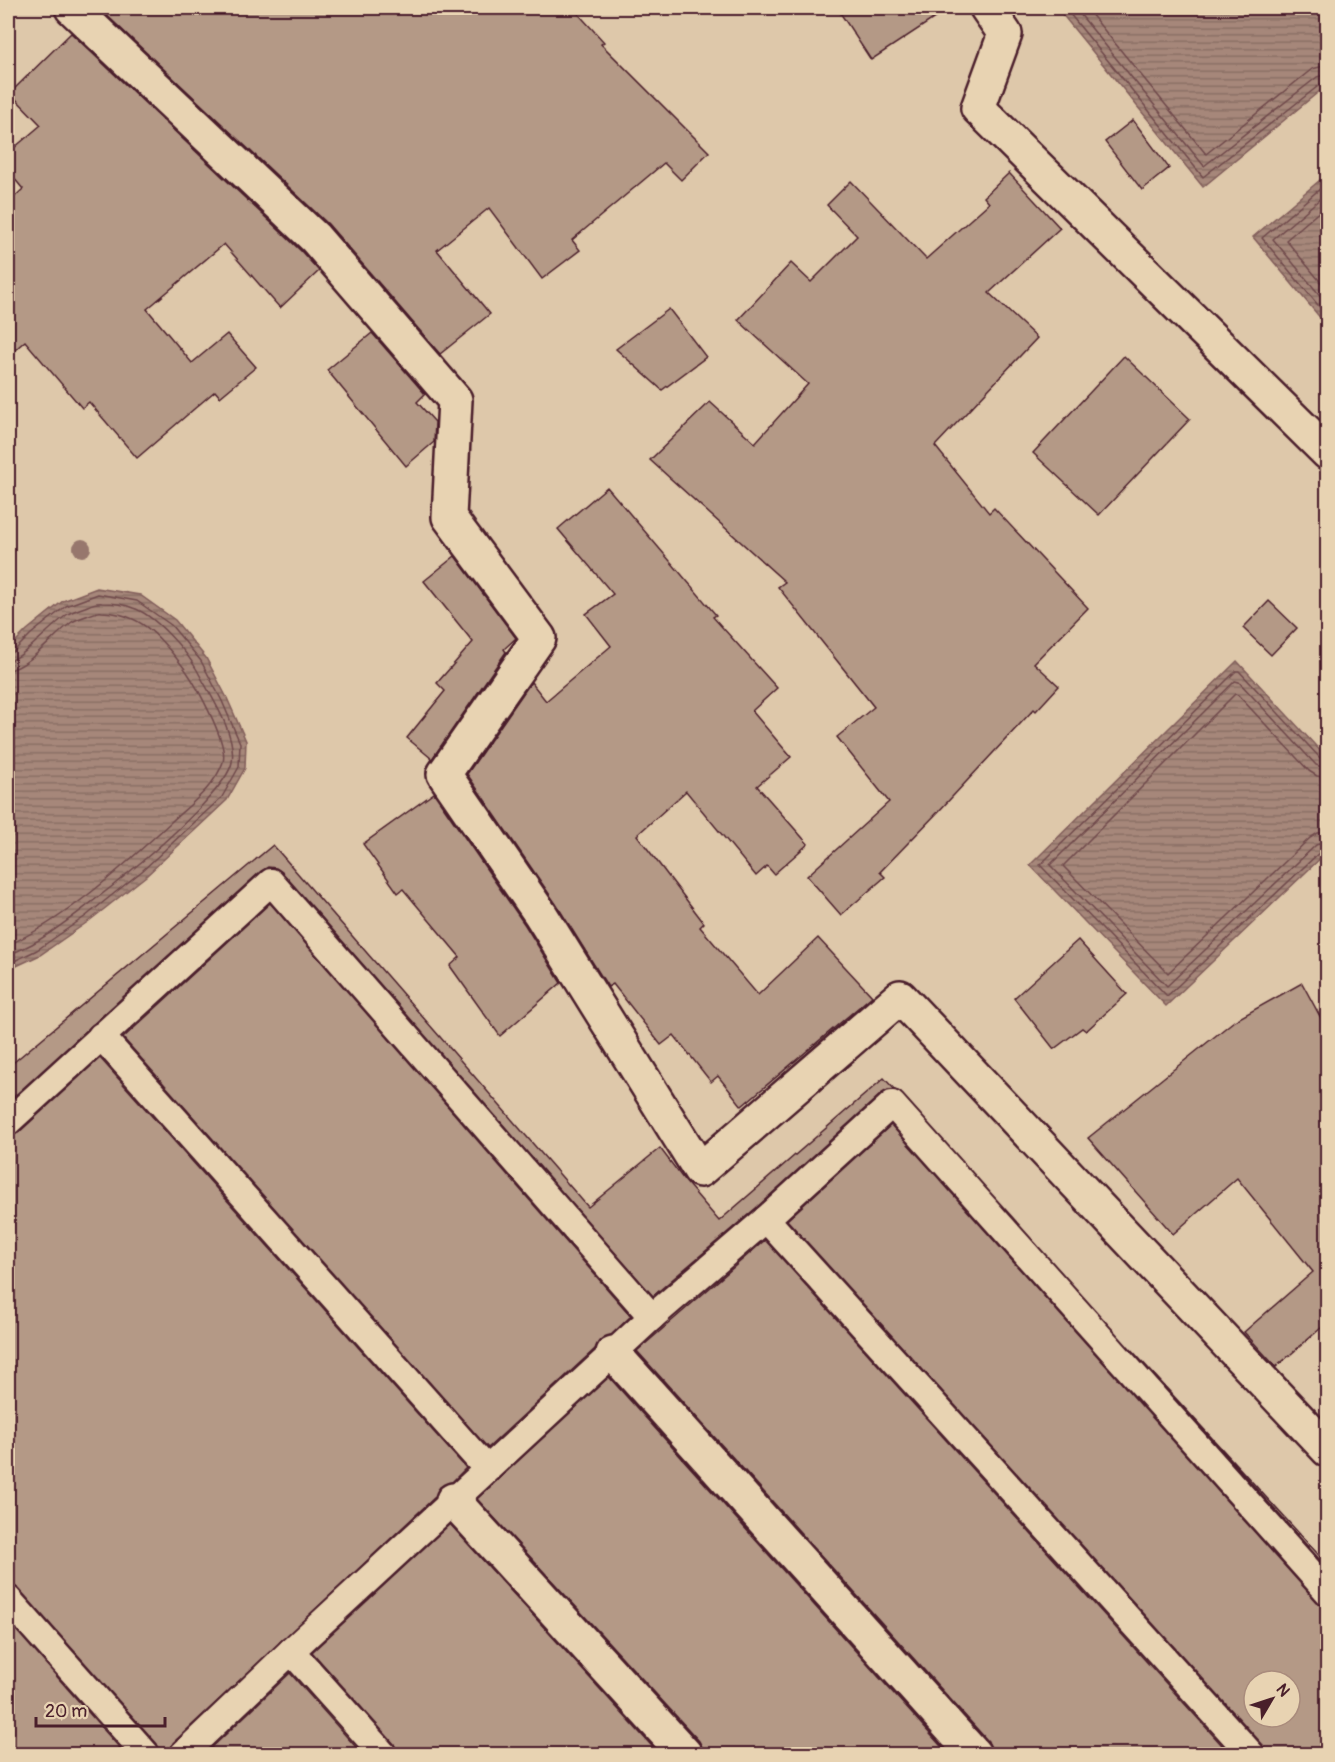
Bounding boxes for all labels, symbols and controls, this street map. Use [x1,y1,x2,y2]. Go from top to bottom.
north arrow [1242,1669,1302,1729]
text: N [1272,1680,1294,1701]
scale bar [36,1690,165,1728]
text: 20 m [45,1700,87,1723]

